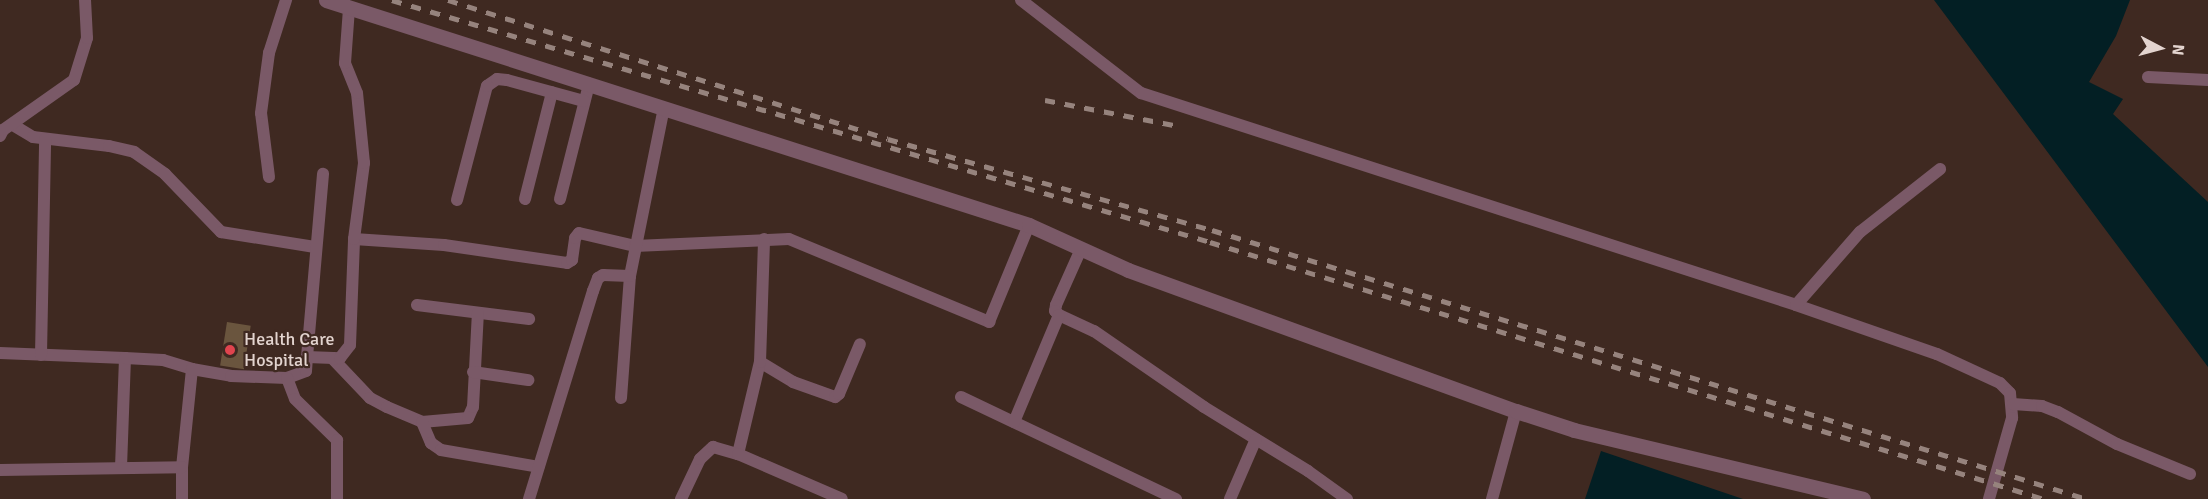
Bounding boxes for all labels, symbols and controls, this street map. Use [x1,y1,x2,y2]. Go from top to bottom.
north arrow [2130,18,2190,78]
text: N [2167,43,2188,56]
place label: Health Care Hospital [244,329,334,372]
marker: Health Care Hospital [221,341,239,359]

